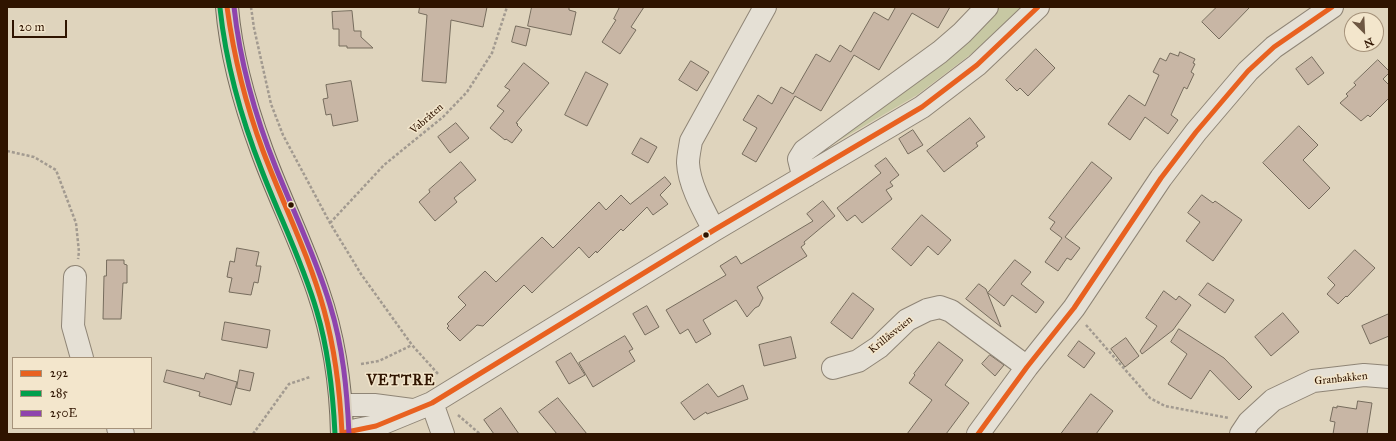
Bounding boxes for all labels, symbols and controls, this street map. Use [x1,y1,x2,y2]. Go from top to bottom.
scale bar [14,12,69,38]
north arrow [1344,12,1384,52]
text: 20 m [19,20,45,34]
text: N [1362,35,1376,50]
street label: Vabråten [408,101,446,137]
unlabelled marker [286,200,296,210]
unlabelled marker [701,230,711,240]
street label: Krillåsveien [866,313,916,357]
legend [12,357,152,429]
text: 292 [50,366,68,380]
street label: Granbakken [1314,370,1368,388]
district label: VETTRE [366,372,436,390]
text: 285 [50,386,68,400]
text: 250E [50,406,77,420]

